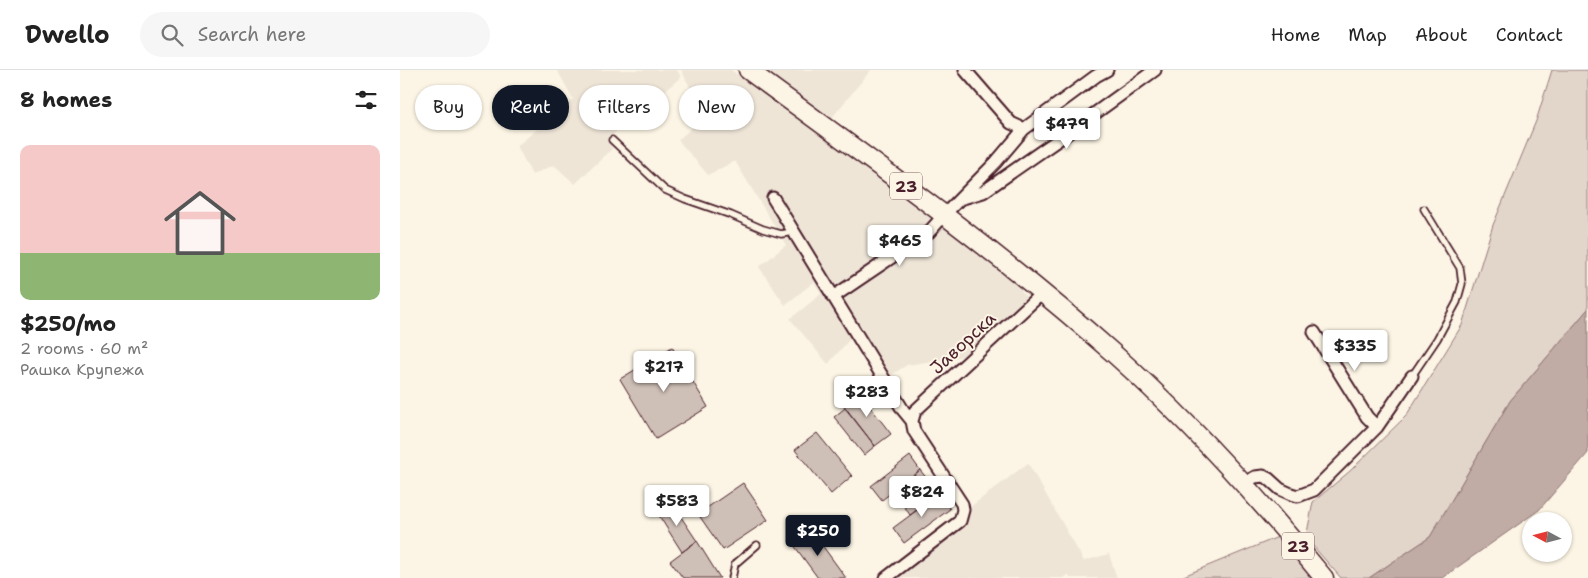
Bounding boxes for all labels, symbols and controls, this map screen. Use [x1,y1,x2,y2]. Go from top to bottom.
search box [140,12,490,57]
text: Dwello [25,19,110,51]
icon: search [158,21,186,49]
text: Search here [198,22,306,47]
text: Home [1271,23,1320,47]
text: Map [1348,23,1387,47]
text: About [1415,23,1468,47]
text: Contact [1496,23,1563,47]
chip: Buy [415,85,482,130]
chip: Rent [492,85,569,130]
chip: Filters [579,85,669,130]
chip: New [679,85,754,130]
text: 8 homes [20,86,112,114]
icon: filters [352,86,380,114]
pin: $479 [1037,108,1097,150]
text: $479 [1045,113,1089,134]
road number: 23 [890,172,922,200]
icon: home [155,178,245,268]
pin: $465 [870,224,930,267]
text: $465 [878,230,922,251]
street label: Јаворска [925,306,1001,380]
text: $250/mo [20,310,116,338]
pin: $335 [1325,330,1385,372]
text: $335 [1334,335,1376,356]
text: 2 rooms · 60 m² [20,338,148,359]
pin: $217 [634,350,694,393]
text: $217 [644,356,684,377]
text: Рашка Крупежа [20,359,144,380]
pin: $283 [837,376,897,418]
text: $283 [845,381,889,402]
pin: $824 [892,476,952,518]
text: $824 [900,481,944,502]
pin: $583 [647,484,707,527]
text: $583 [655,490,699,511]
north arrow [1522,512,1572,562]
map controls [1522,512,1572,562]
pin: $250 [788,514,848,557]
text: $250 [797,520,839,541]
road number: 23 [1282,532,1314,560]

